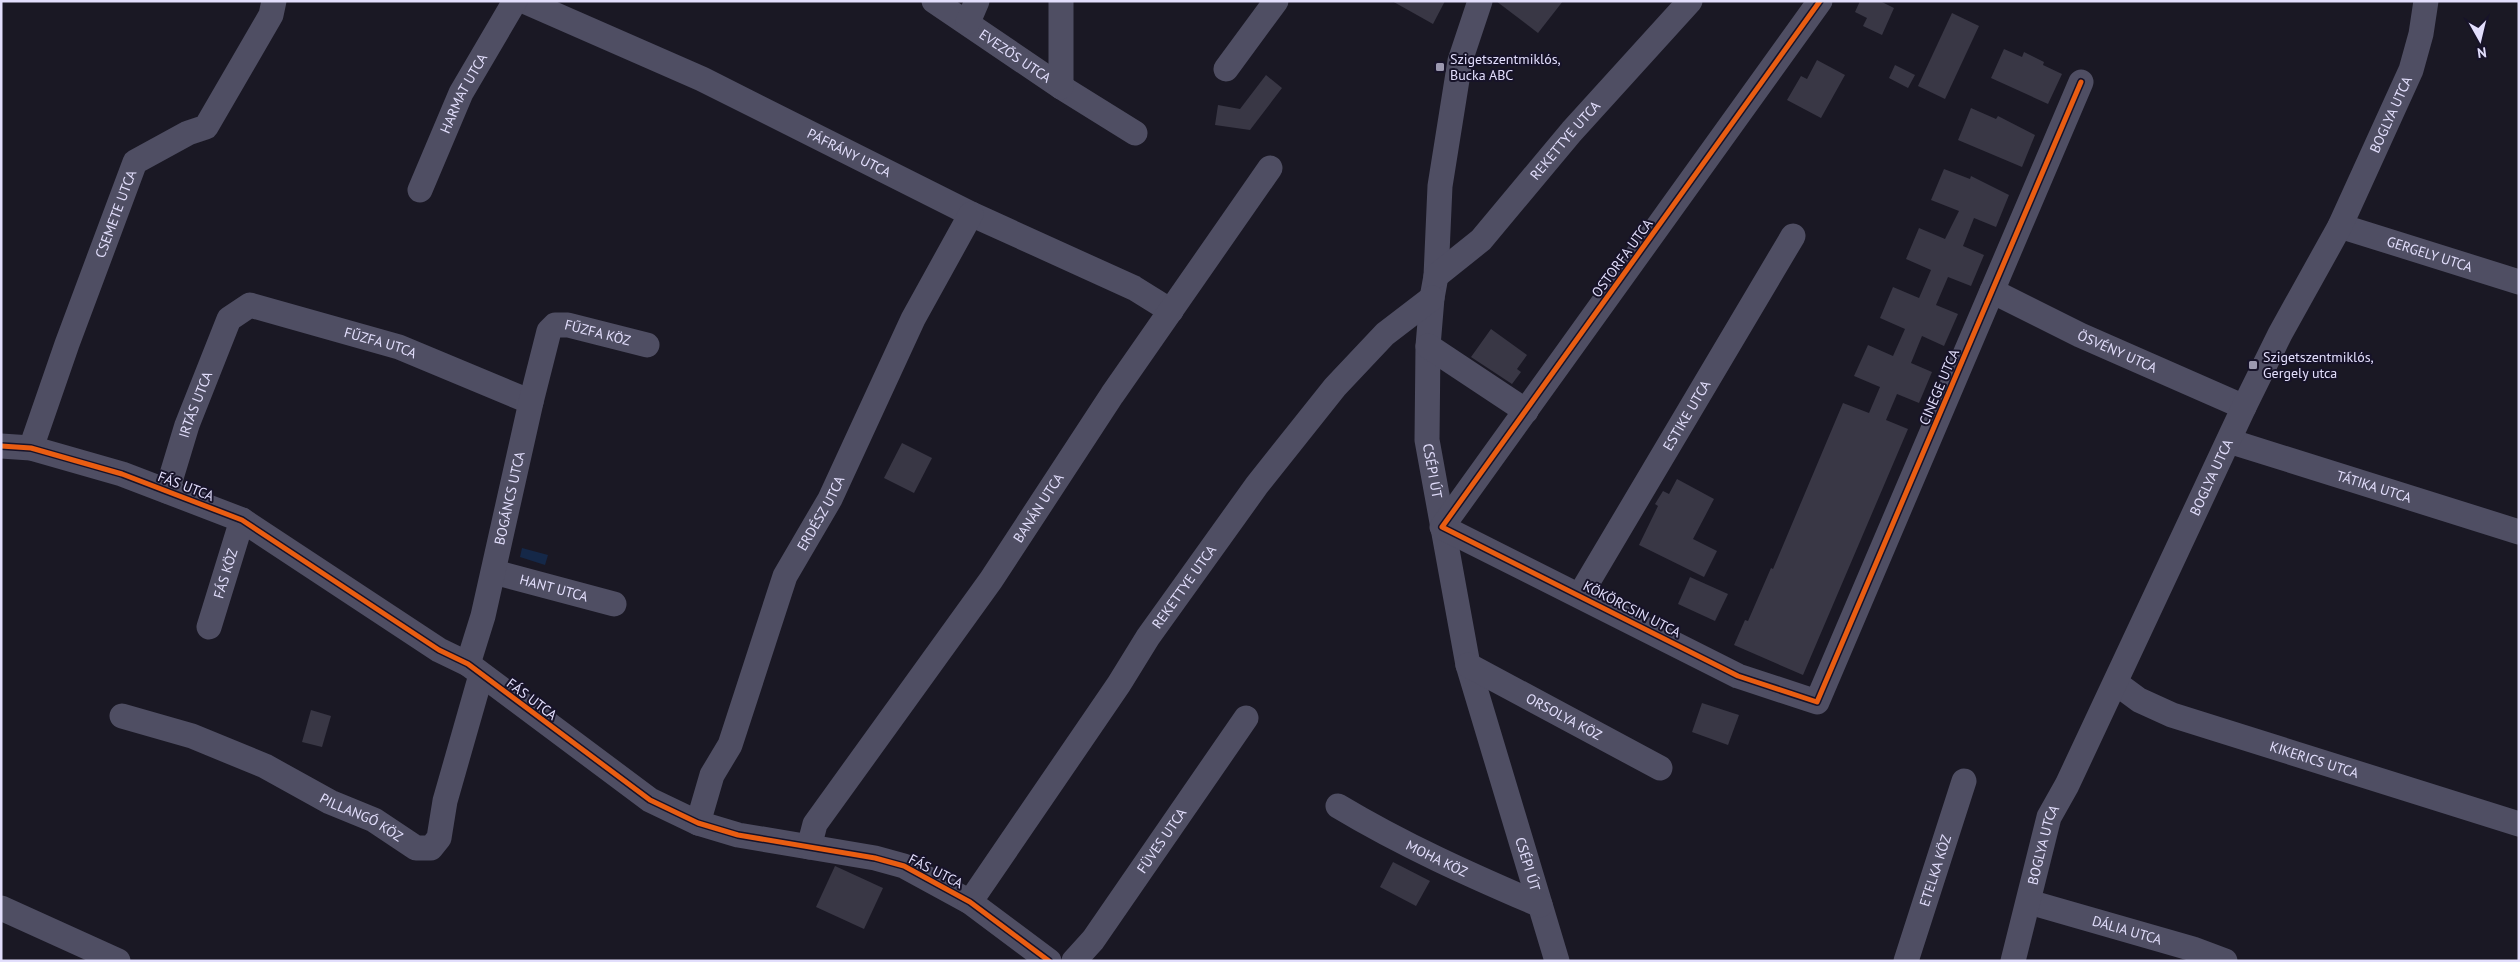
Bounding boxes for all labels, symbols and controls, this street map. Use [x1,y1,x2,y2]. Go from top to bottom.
north arrow [2455,15,2505,65]
street label: EVEZŐS UTCA [976,25,1055,87]
text: N [2476,43,2488,62]
street label: HARMAT UTCA [436,49,492,136]
place label: Szigetszentmiklós, Bucka ABC [1450,50,1561,84]
marker: Szigetszentmiklós, Bucka ABC [1434,61,1446,73]
street label: BOGLYA UTCA [2365,73,2416,156]
street label: REKETTYE UTCA [1526,96,1605,184]
street label: PÁFRÁNY UTCA [804,124,895,182]
street label: CSEMETE UTCA [91,167,141,260]
street label: OSTORFA UTCA [1587,215,1657,301]
street label: GERGELY UTCA [2385,232,2476,276]
street label: FŰZFA KÖZ [563,316,633,350]
street label: FŰZFA UTCA [342,323,420,363]
street label: ÖSVÉNY UTCA [2075,326,2161,377]
street label: CINEGE UTCA [1915,346,1963,428]
place label: Szigetszentmiklós, Gergely utca [2263,348,2374,382]
marker: Szigetszentmiklós, Gergely utca [2247,359,2259,371]
street label: IRTÁS UTCA [175,368,217,440]
street label: ESTIKE UTCA [1659,376,1715,454]
street label: BOGLYA UTCA [2185,435,2237,518]
street label: CSÉPI ÚT [1419,442,1447,500]
street label: BOGÁNCS UTCA [490,449,529,547]
street label: TÁTIKA UTCA [2334,466,2414,507]
street label: FÁS UTCA [155,467,217,505]
street label: BANÁN UTCA [1009,469,1068,546]
street label: ERDÉSZ UTCA [793,472,849,554]
street label: REKETTYE UTCA [1148,541,1221,632]
street label: FÁS KÖZ [209,546,242,601]
street label: HANT UTCA [518,570,591,606]
street label: KÖKÖRCSIN UTCA [1580,577,1685,642]
street label: FÁS UTCA [503,674,561,724]
street label: ORSOLYA KÖZ [1523,689,1606,744]
street label: KIKERICS UTCA [2268,737,2362,782]
street label: PILLANGÓ KÖZ [317,789,407,846]
street label: BOGLYA UTCA [2023,801,2064,887]
street label: FÜVES UTCA [1133,804,1191,877]
street label: ETELKA KÖZ [1915,832,1955,909]
street label: CSÉPI ÚT [1511,835,1545,893]
street label: MOHA KÖZ [1403,836,1471,881]
street label: FÁS UTCA [906,850,967,893]
street label: DÁLIA UTCA [2090,912,2165,949]

